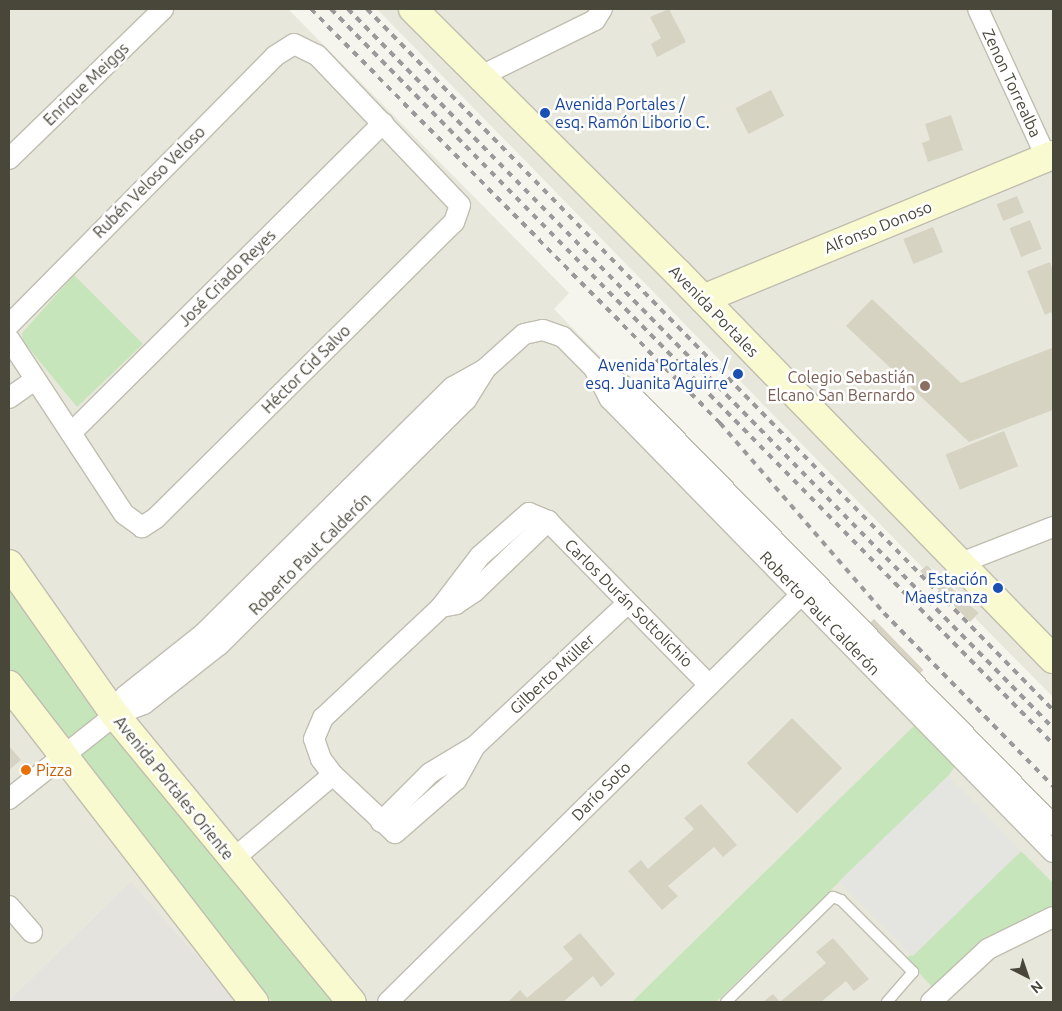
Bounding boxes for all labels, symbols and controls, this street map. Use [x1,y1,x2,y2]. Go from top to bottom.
street label: Zenon Torrealba [978,26,1046,140]
street label: Enrique Meiggs [39,39,133,129]
place label: Avenida Portales / esq. Ramón Liborio C. [555,94,710,132]
marker: Avenida Portales / esq. Ramón Liborio C. [539,107,551,119]
street label: Rubén Veloso Veloso [89,122,209,242]
street label: Alfonso Donoso [821,197,935,257]
street label: José Criado Reyes [175,226,279,330]
street label: Avenida Portales [665,261,763,361]
street label: Héctor Cid Salvo [258,321,354,417]
place label: Avenida Portales / esq. Juanita Aguirre [585,355,728,393]
place label: Colegio Sebastián Elcano San Bernardo [767,367,915,405]
marker: Avenida Portales / esq. Juanita Aguirre [732,368,744,380]
marker: Colegio Sebastián Elcano San Bernardo [919,380,931,392]
street label: Roberto Paut Calderón [245,489,375,619]
street label: Carlos Durán Sottolichio [561,535,697,671]
street label: Roberto Paut Calderón [756,547,884,679]
place label: Estación Maestranza [905,569,988,607]
marker: Estación Maestranza [992,582,1004,594]
street label: Gilberto Müller [506,630,598,718]
street label: Avenida Portales Oriente [110,712,238,864]
street label: Darío Soto [567,757,635,825]
place label: Pizza [36,760,72,780]
marker: Pizza [20,764,32,776]
north arrow [1002,951,1052,1001]
text: N [1028,978,1046,997]

